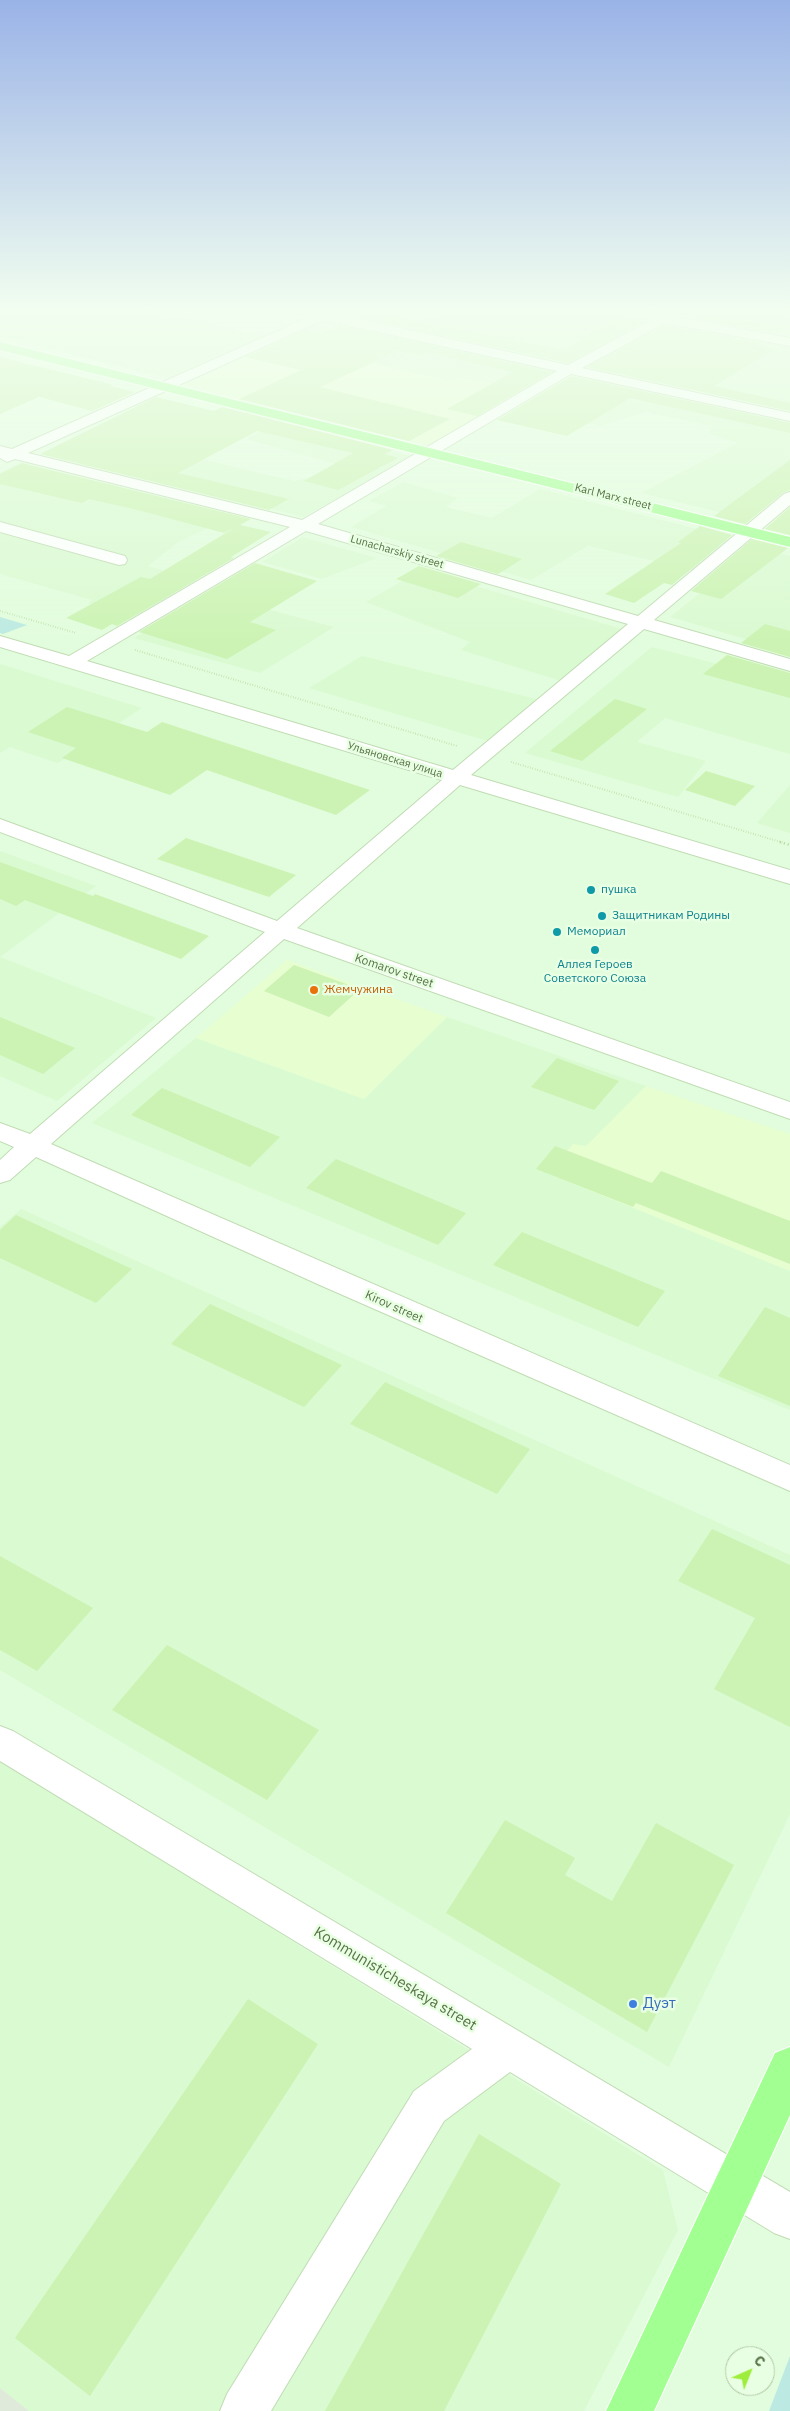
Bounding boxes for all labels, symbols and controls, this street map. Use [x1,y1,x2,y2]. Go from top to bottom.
street label: Karl Marx street [573,481,653,513]
street label: Lunacharskiy street [349,532,445,572]
street label: Ульяновская улица [346,739,444,781]
place label: пушка [601,883,636,897]
marker: пушка [585,884,597,896]
place label: Защитникам Родины [612,909,730,923]
marker: Защитникам Родины [596,910,608,922]
place label: Мемориал [567,925,626,939]
marker: Мемориал [551,926,563,938]
marker: Аллея Героев Советского Союза [589,944,601,956]
street label: Komarov street [353,951,435,991]
place label: Аллея Героев Советского Союза [544,958,646,986]
place label: Жемчужина [324,983,393,997]
marker: Жемчужина [308,984,320,996]
street label: Kirov street [363,1288,425,1326]
street label: Kommunisticheskaya street [310,1923,480,2035]
place label: Дуэт [643,1995,676,2013]
marker: Дуэт [627,1998,639,2010]
north arrow [725,2346,775,2396]
text: С [750,2351,769,2371]

